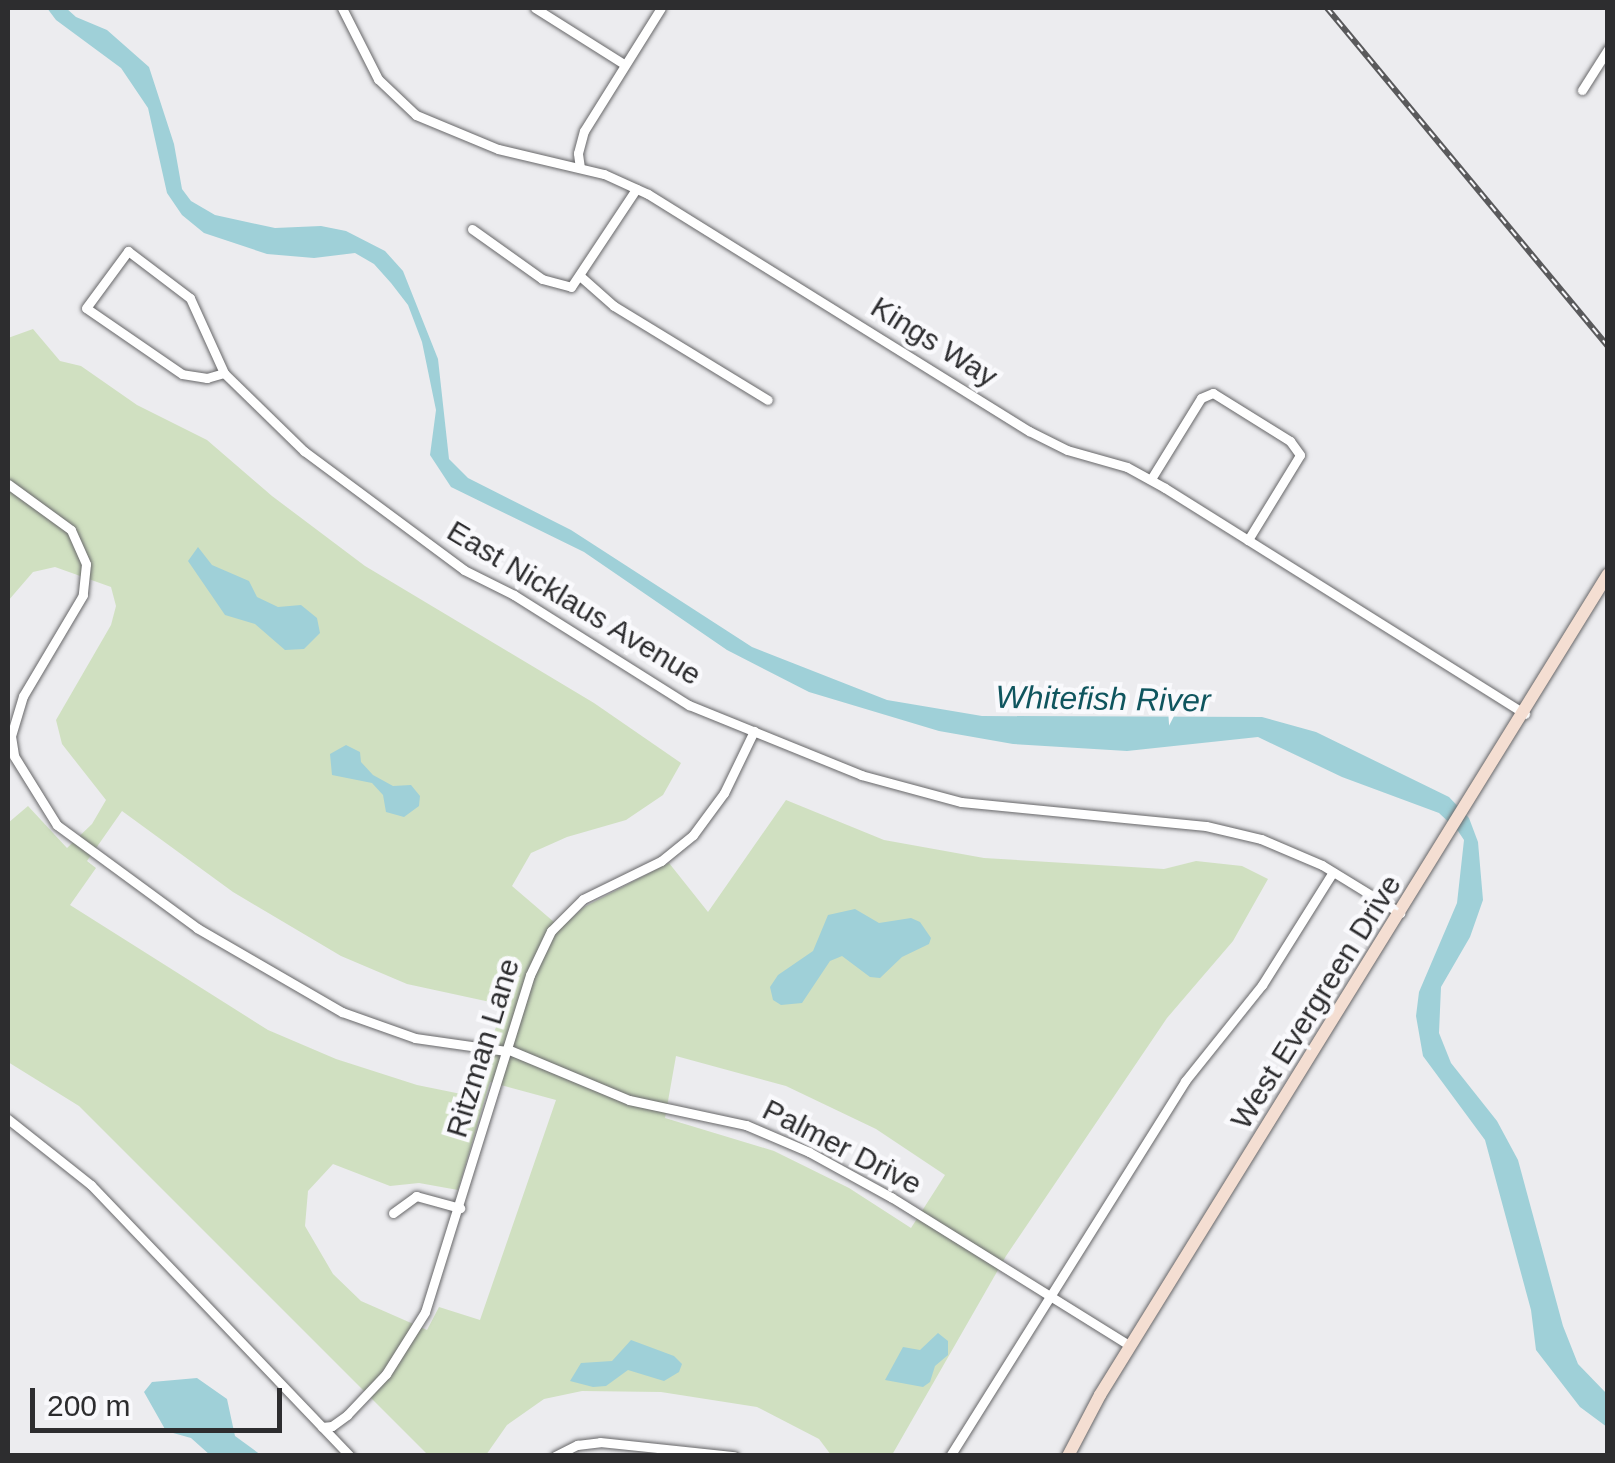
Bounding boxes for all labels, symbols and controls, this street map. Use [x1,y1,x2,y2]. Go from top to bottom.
street label: Kings Way [864,289,1004,395]
street label: East Nicklaus Avenue [440,513,708,693]
water label: Whitefish River [995,678,1211,720]
street label: West Evergreen Drive [1223,868,1409,1136]
street label: Ritzman Lane [439,954,527,1142]
street label: Palmer Drive [757,1092,927,1202]
scale bar [35,1368,288,1430]
text: 200 m [47,1389,130,1422]

